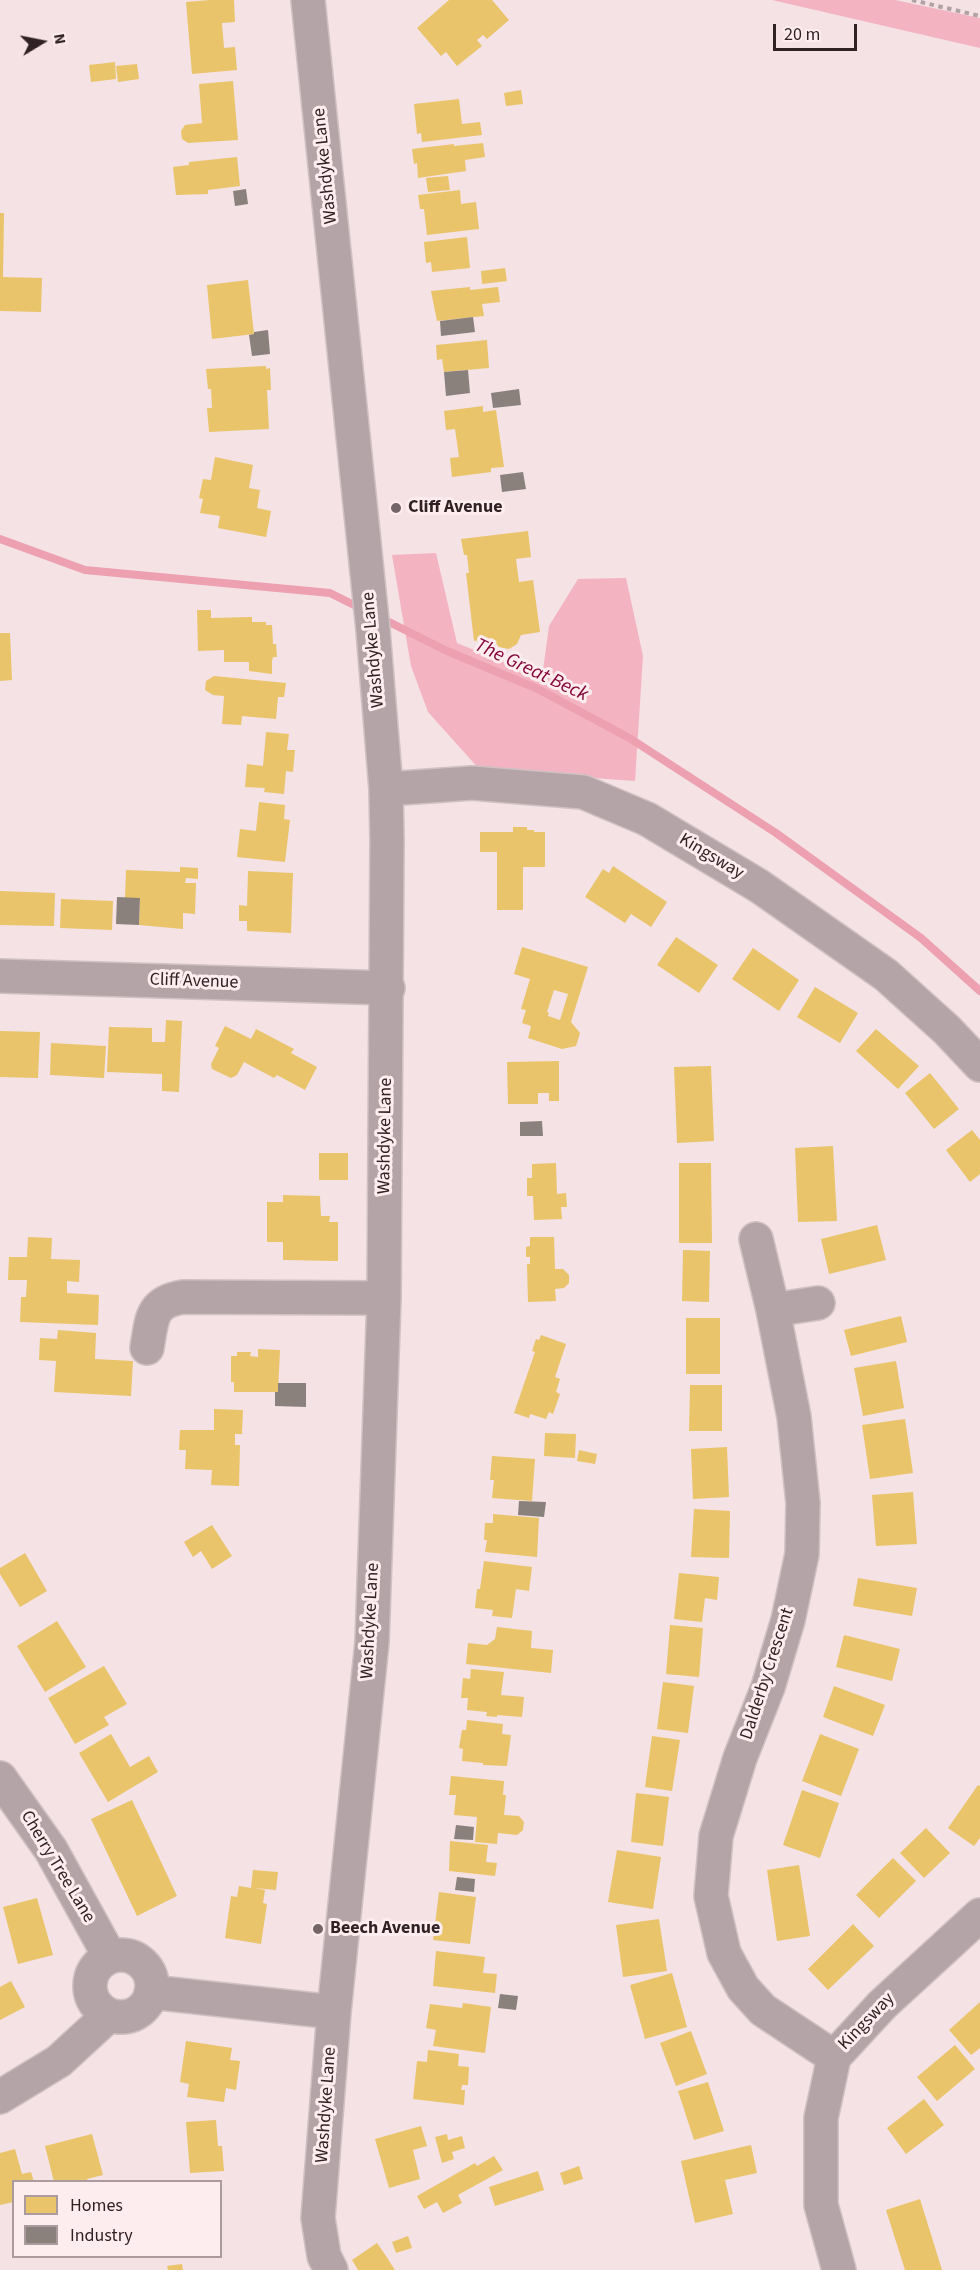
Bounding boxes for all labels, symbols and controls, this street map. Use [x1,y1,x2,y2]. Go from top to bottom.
north arrow [12,12,72,72]
scale bar [776,12,860,50]
text: 20 m [784,22,820,47]
text: N [48,32,71,46]
street label: Washdyke Lane [309,107,343,225]
place label: Cliff Avenue [408,497,502,519]
marker: Cliff Avenue [389,501,403,515]
street label: Washdyke Lane [358,591,390,709]
water label: The Great Beck [470,634,592,708]
street label: Kingsway [675,829,747,885]
street label: Cliff Avenue [149,970,239,994]
street label: Washdyke Lane [374,1078,398,1194]
street label: Washdyke Lane [357,1562,385,1680]
street label: Dalderby Crescent [737,1605,799,1743]
street label: Cherry Tree Lane [15,1807,99,1927]
place label: Beech Avenue [330,1918,440,1940]
marker: Beech Avenue [311,1922,325,1936]
street label: Kingsway [834,1989,900,2055]
street label: Washdyke Lane [312,2046,342,2164]
legend [12,2180,222,2258]
text: Homes [70,2193,123,2218]
text: Industry [70,2223,133,2248]

